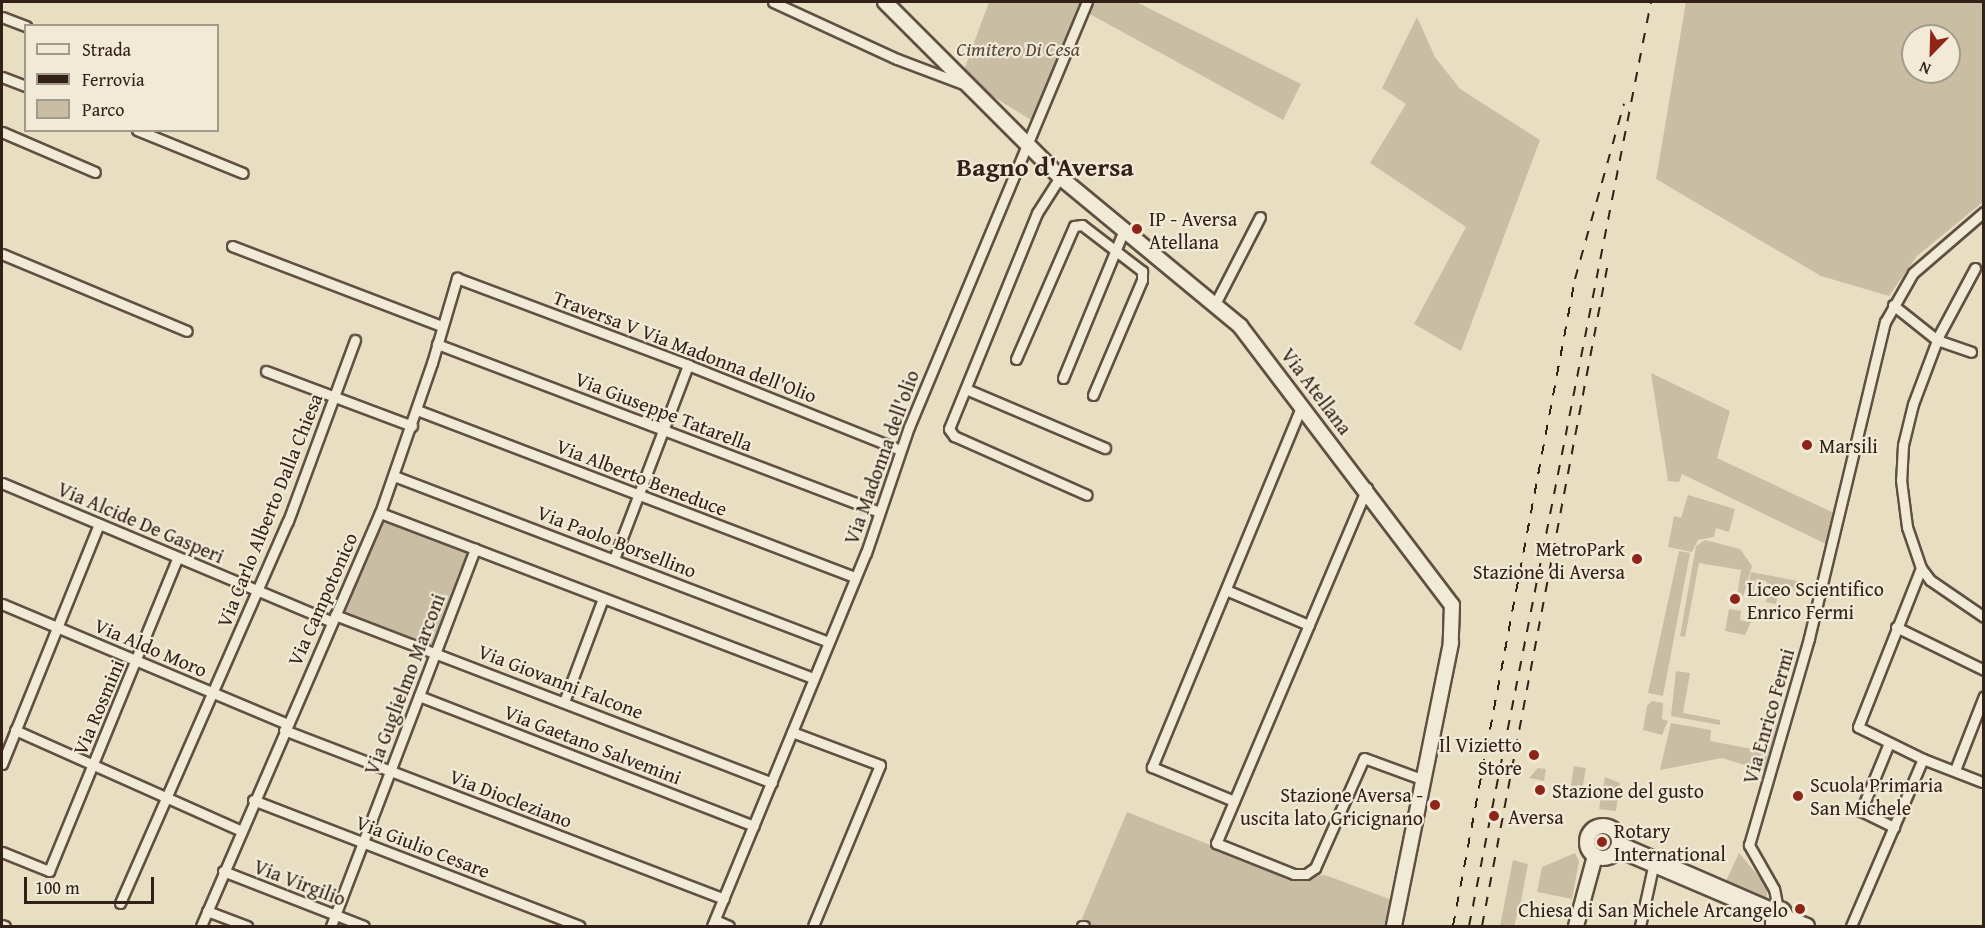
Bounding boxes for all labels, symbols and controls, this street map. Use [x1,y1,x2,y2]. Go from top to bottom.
legend [24,24,219,132]
north arrow [1901,24,1961,84]
text: Strada [82,36,131,63]
park label: Cimitero Di Cesa [956,36,1080,60]
text: N [1915,56,1934,82]
text: Ferrovia [82,66,144,93]
text: Parco [82,96,125,123]
district label: Bagno d'Aversa [956,151,1134,183]
place label: IP - Aversa Atellana [1149,206,1237,253]
marker: IP - Aversa Atellana [1130,222,1144,236]
street label: Traversa V Via Madonna dell'Olio [550,285,820,407]
street label: Via Atellana [1277,343,1357,439]
street label: Via Giuseppe Tatarella [572,366,756,456]
street label: Via Madonna dell'olio [838,367,924,547]
street label: Via Carlo Alberto Dalla Chiesa [211,390,327,630]
street label: Via Alberto Beneduce [553,433,731,521]
place label: Marsili [1819,433,1878,457]
marker: Marsili [1800,438,1814,452]
street label: Via Alcide De Gasperi [54,476,228,568]
street label: Via Paolo Borsellino [534,500,700,582]
street label: Via Campotonico [282,529,362,669]
place label: MetroPark Stazione di Aversa [1473,536,1625,583]
marker: MetroPark Stazione di Aversa [1630,552,1644,566]
place label: Liceo Scientifico Enrico Fermi [1747,576,1884,623]
street label: Via Guglielmo Marconi [358,590,450,778]
marker: Liceo Scientifico Enrico Fermi [1728,592,1742,606]
street label: Via Aldo Moro [91,612,211,682]
street label: Via Giovanni Falcone [475,638,647,724]
street label: Via Enrico Fermi [1737,645,1799,787]
street label: Via Rosmini [67,656,129,758]
street label: Via Gaetano Salvemini [501,699,685,789]
place label: Il Vizietto Store [1439,732,1522,779]
marker: Il Vizietto Store [1527,748,1541,762]
street label: Via Diocleziano [446,764,576,832]
place label: Scuola Primaria San Michele [1810,772,1943,819]
place label: Stazione del gusto [1552,778,1704,802]
place label: Stazione Aversa - uscita lato Gricignano [1240,782,1423,829]
marker: Stazione del gusto [1533,783,1547,797]
marker: Scuola Primaria San Michele [1791,789,1805,803]
marker: Stazione Aversa - uscita lato Gricignano [1428,798,1442,812]
place label: Aversa [1508,804,1564,828]
marker: Aversa [1485,807,1503,825]
street label: Via Giulio Cesare [353,809,493,883]
place label: Rotary International [1614,819,1726,866]
marker: Rotary International [1595,835,1609,849]
street label: Via Virgilio [251,854,349,910]
scale bar [27,865,158,903]
text: 100 m [35,874,80,901]
place label: Chiesa di San Michele Arcangelo [1518,897,1788,921]
marker: Chiesa di San Michele Arcangelo [1793,902,1807,916]

